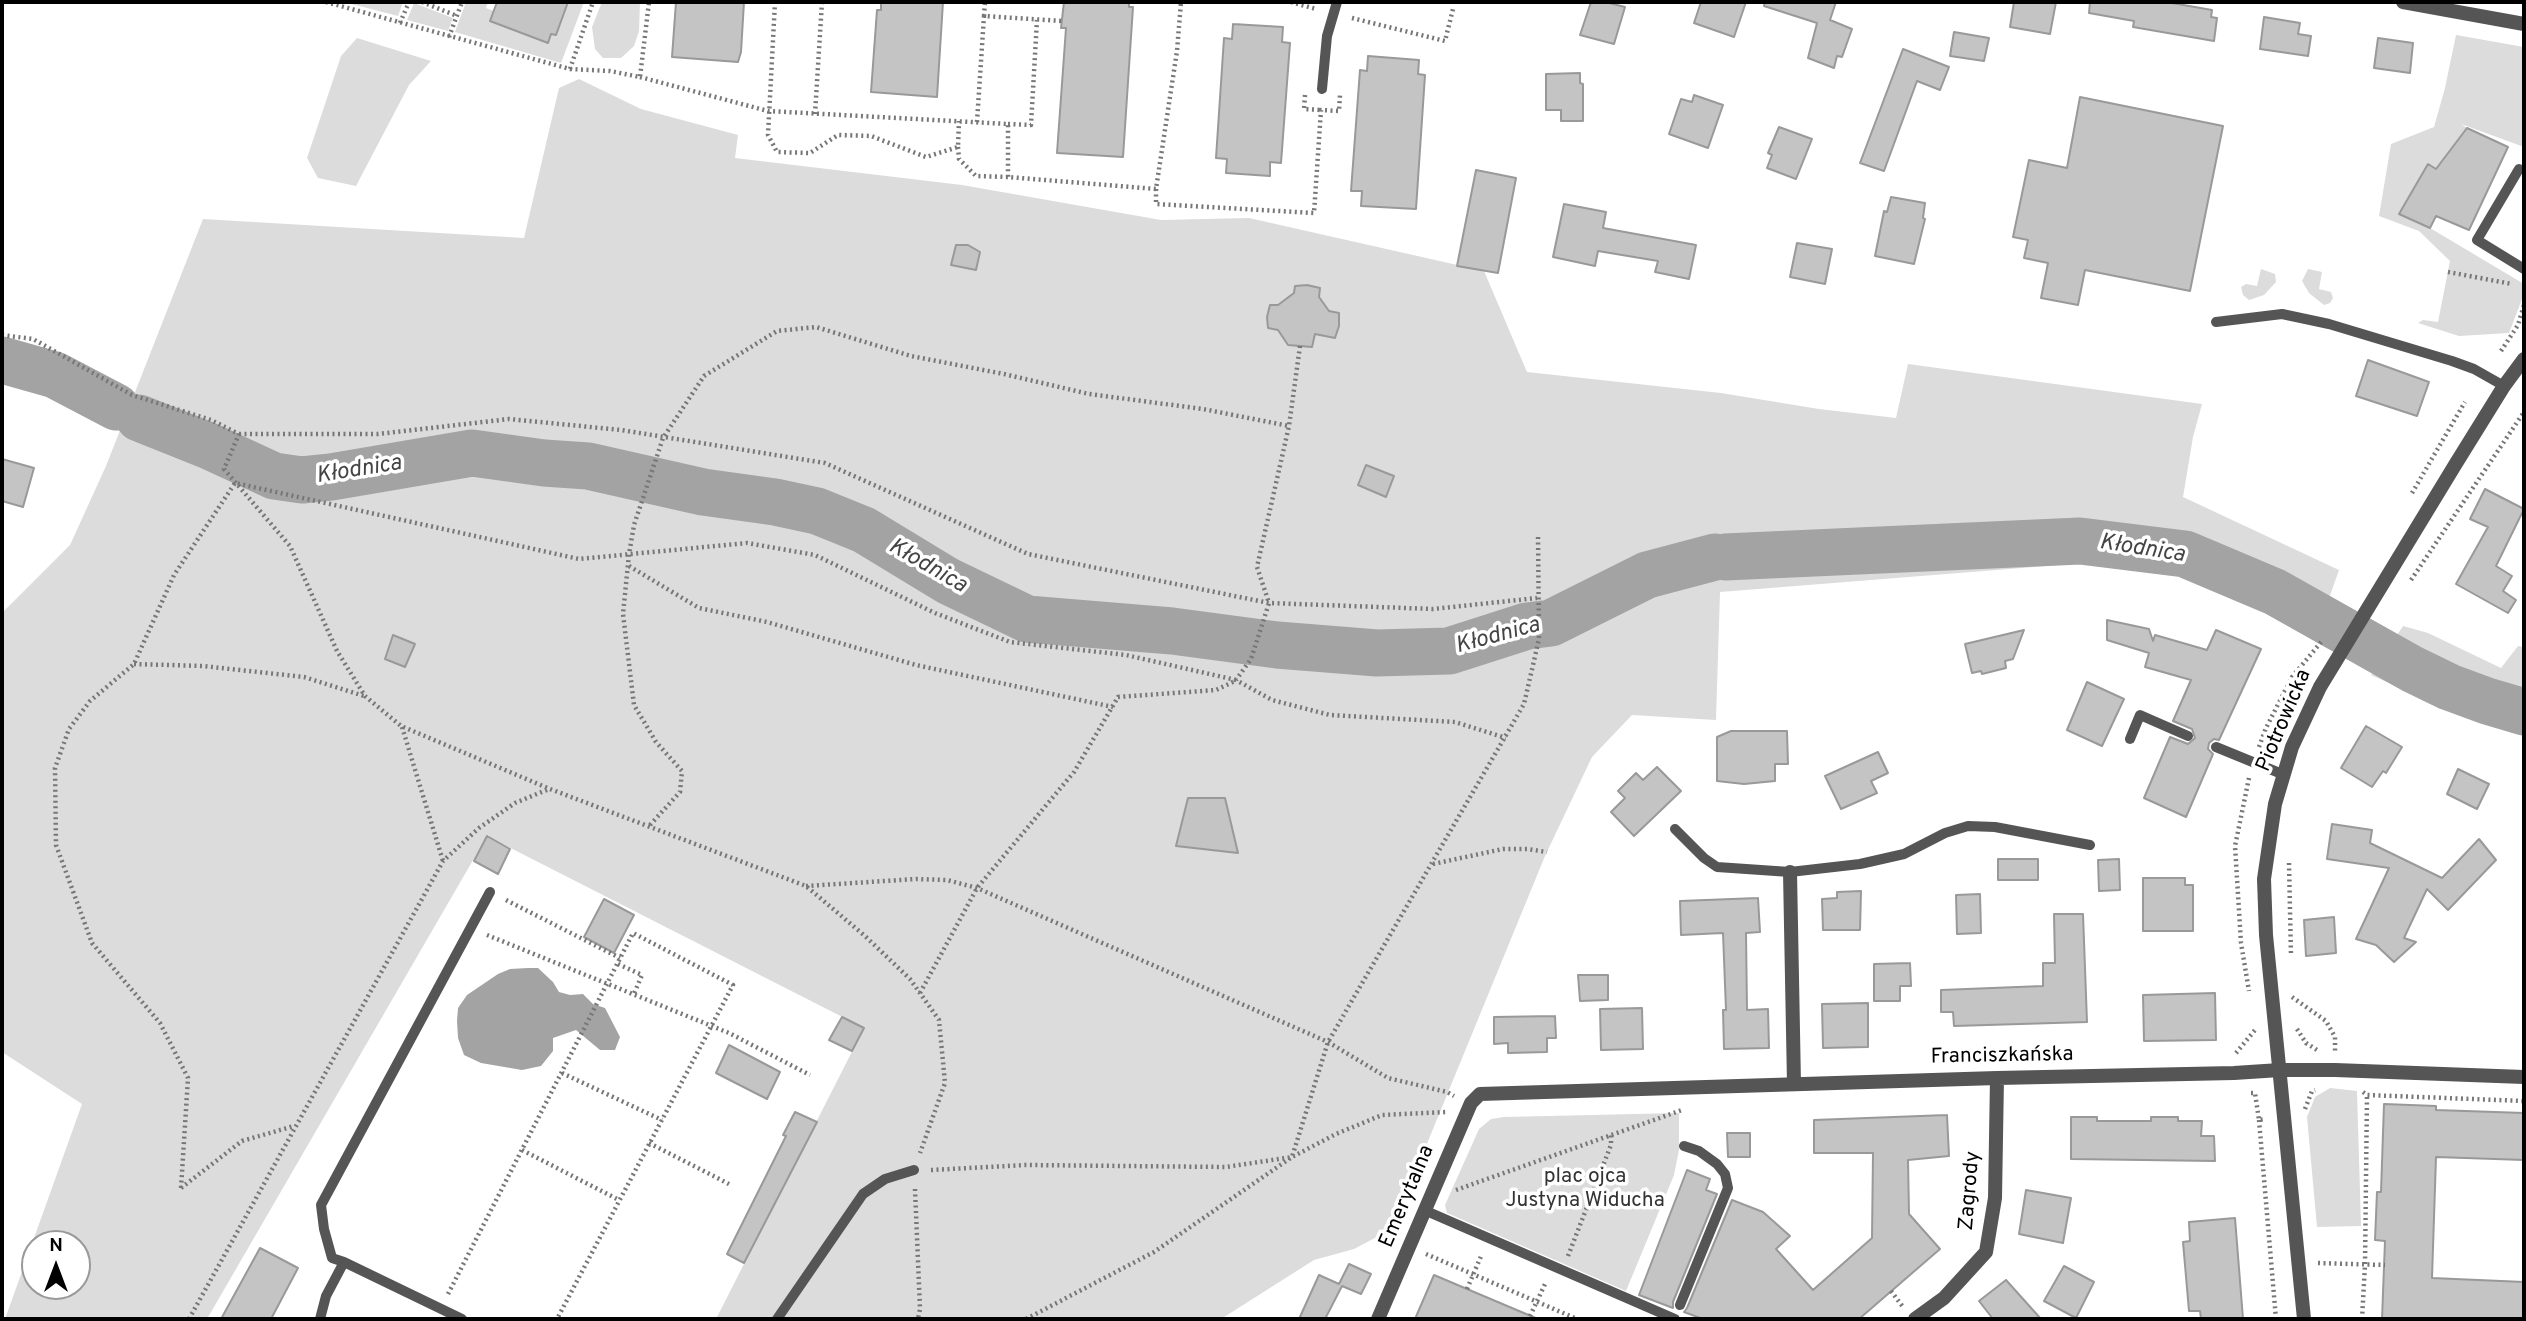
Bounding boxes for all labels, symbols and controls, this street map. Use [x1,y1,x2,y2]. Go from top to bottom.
water label: Kłodnica [314,451,404,491]
water label: Kłodnica [2097,530,2187,570]
water label: Kłodnica [883,534,971,600]
water label: Kłodnica [1453,613,1543,661]
street label: Piotrowicka [2252,666,2318,776]
street label: Franciszkańska [1930,1043,2074,1071]
street label: Emerytalna [1375,1142,1441,1252]
street label: Zagrody [1955,1150,1987,1232]
park label: plac ojca Justyna Widucha [1505,1165,1665,1215]
north arrow [21,1230,91,1300]
text: N [49,1234,63,1258]

